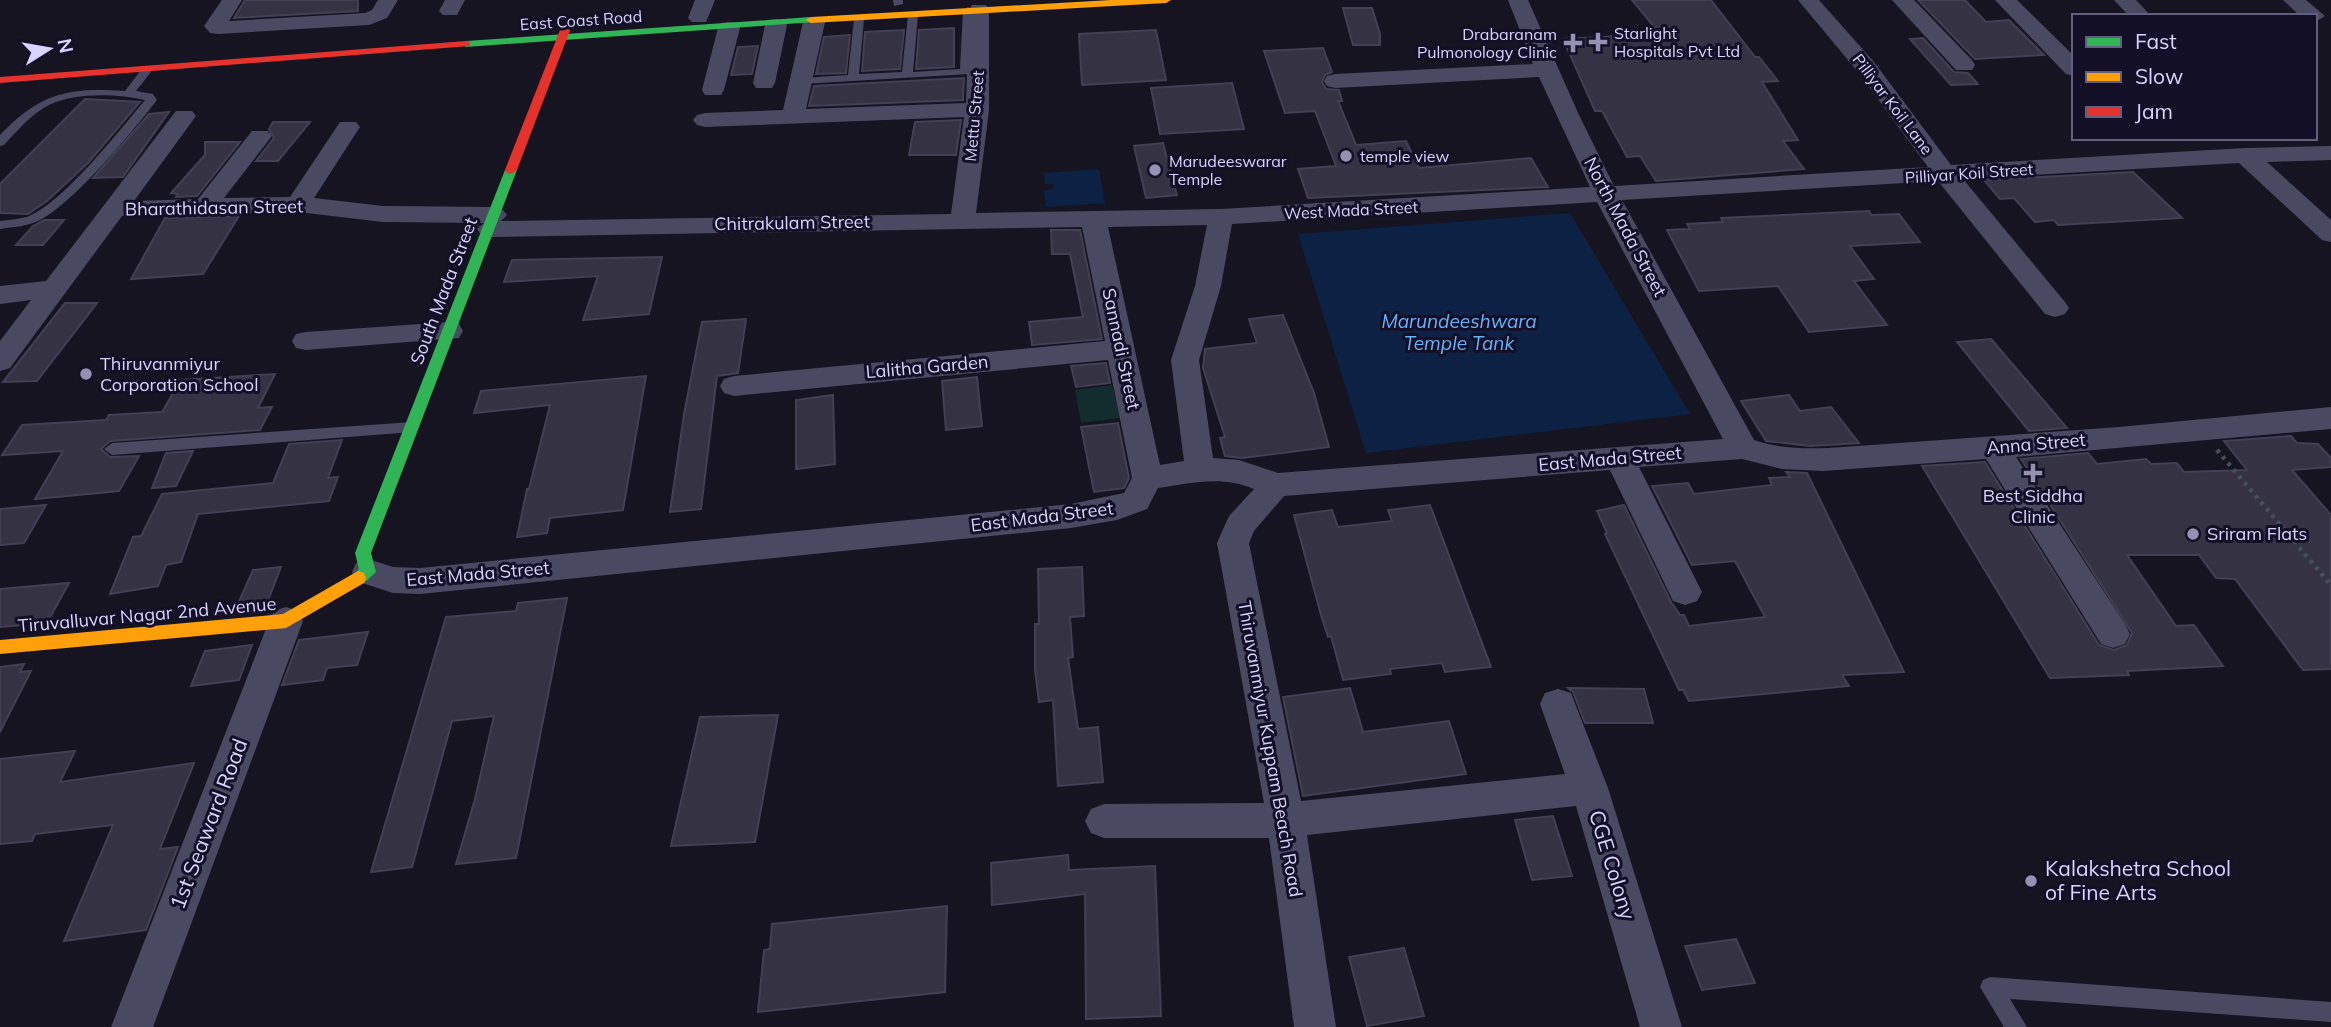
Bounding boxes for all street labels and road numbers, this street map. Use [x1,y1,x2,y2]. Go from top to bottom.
street label: East Coast Road [519,6,643,34]
street label: Pilliyar Koil Lane [1849,50,1937,158]
street label: Mettu Street [960,69,988,162]
street label: North Mada Street [1579,153,1672,300]
street label: Pilliyar Koil Street [1904,159,2034,187]
street label: Bharathidasan Street [125,194,303,221]
street label: West Mada Street [1283,196,1419,223]
street label: Chitrakulam Street [714,210,870,235]
street label: South Mada Street [405,214,482,368]
street label: Sannadi Street [1097,286,1146,412]
street label: Lalitha Garden [865,350,989,383]
street label: Anna Street [1985,428,2087,459]
street label: East Mada Street [1538,441,1682,476]
street label: East Mada Street [969,496,1115,537]
street label: East Mada Street [406,556,550,591]
street label: Tiruvalluvar Nagar 2nd Avenue [17,592,277,637]
street label: Thiruvanmiyur Kuppam Beach Road [1233,599,1308,899]
street label: 1st Seaward Road [164,735,253,913]
street label: CGE Colony [1584,807,1642,923]

